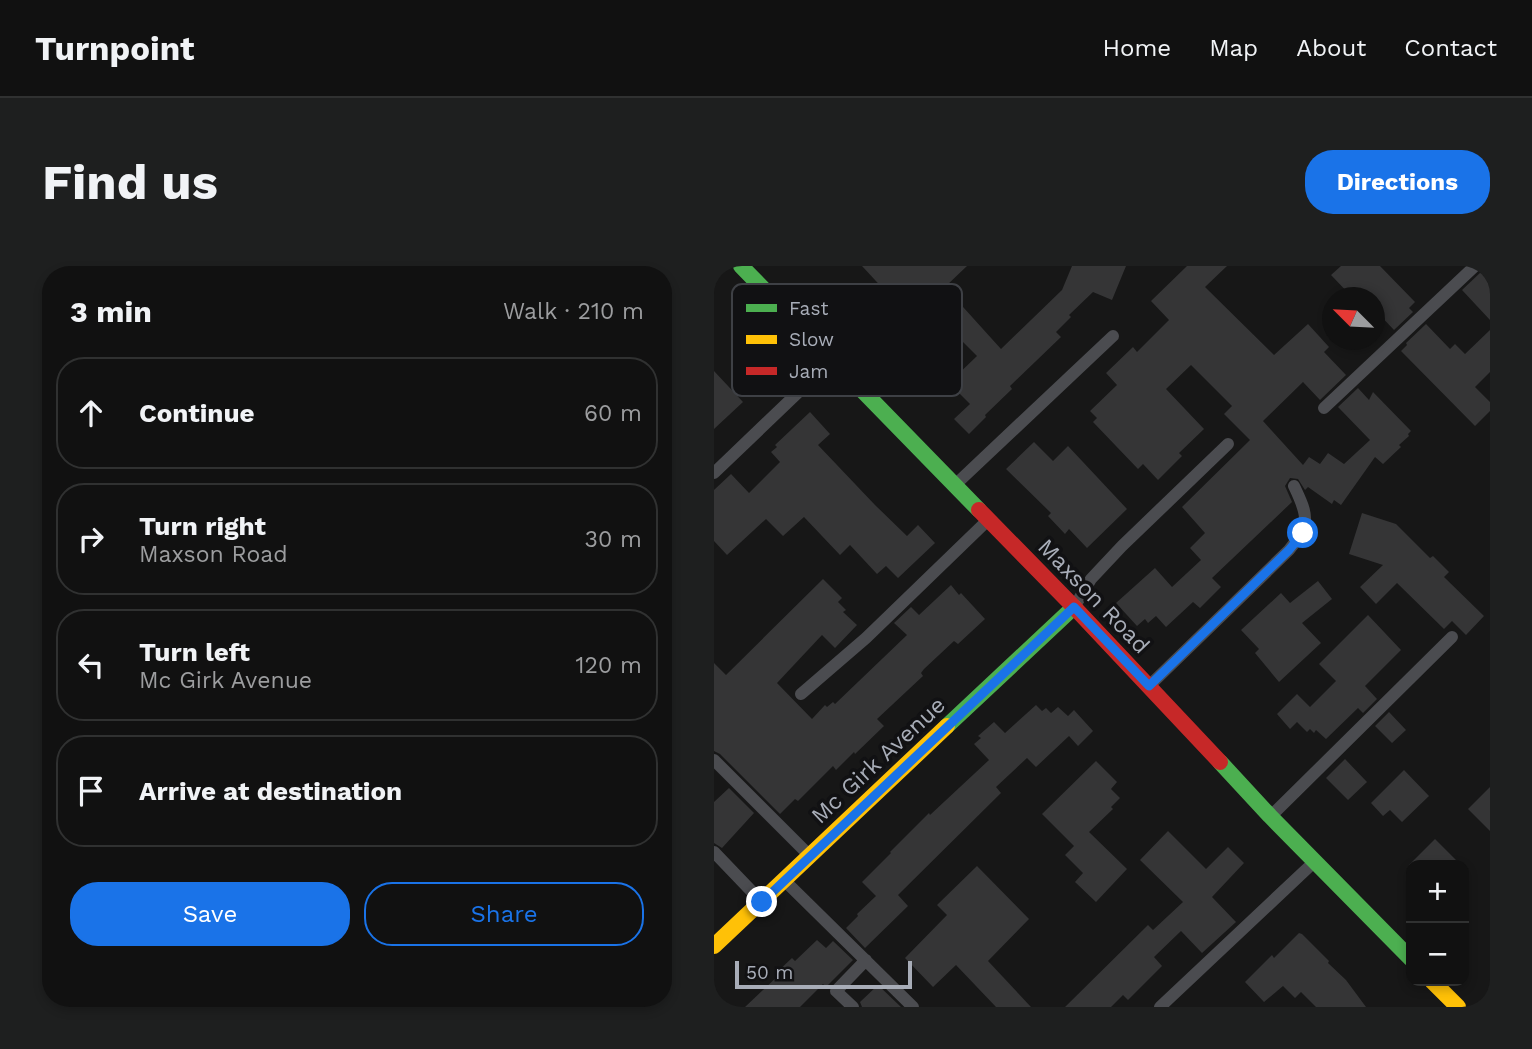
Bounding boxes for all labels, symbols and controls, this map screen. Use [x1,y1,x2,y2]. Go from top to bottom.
text: Turnpoint [35,29,194,68]
text: Home [1103,34,1171,62]
text: Map [1209,34,1258,62]
text: About [1296,34,1366,62]
text: Contact [1404,34,1497,62]
button: Directions [1305,150,1490,214]
text: Find us [42,153,218,211]
legend [732,284,962,396]
north arrow [1322,287,1385,350]
text: 3 min [70,294,152,329]
text: Fast [789,297,828,320]
text: Walk · 210 m [503,298,644,325]
text: Slow [789,328,834,351]
text: Jam [789,360,828,383]
icon: ahead [72,394,110,432]
text: Continue [139,398,255,428]
text: 60 m [584,400,642,427]
text: Turn right [139,511,266,541]
route start [1287,517,1318,548]
icon: right [72,520,110,558]
text: 30 m [585,526,642,553]
street label: Maxson Road [1032,533,1155,659]
text: Maxson Road [139,541,288,568]
text: Turn left [139,637,250,667]
icon: left [72,646,110,684]
text: 120 m [576,652,642,679]
text: Mc Girk Avenue [139,667,312,694]
street label: Mc Girk Avenue [806,691,951,829]
icon: arrive [72,772,110,810]
text: Arrive at destination [139,776,402,806]
map controls [1406,860,1469,986]
button: + [1406,860,1469,923]
button: Save [70,882,350,946]
button: Share [364,882,644,946]
route end [746,886,777,917]
button: − [1406,923,1469,986]
scale bar [735,958,912,990]
text: 50 m [746,961,793,984]

